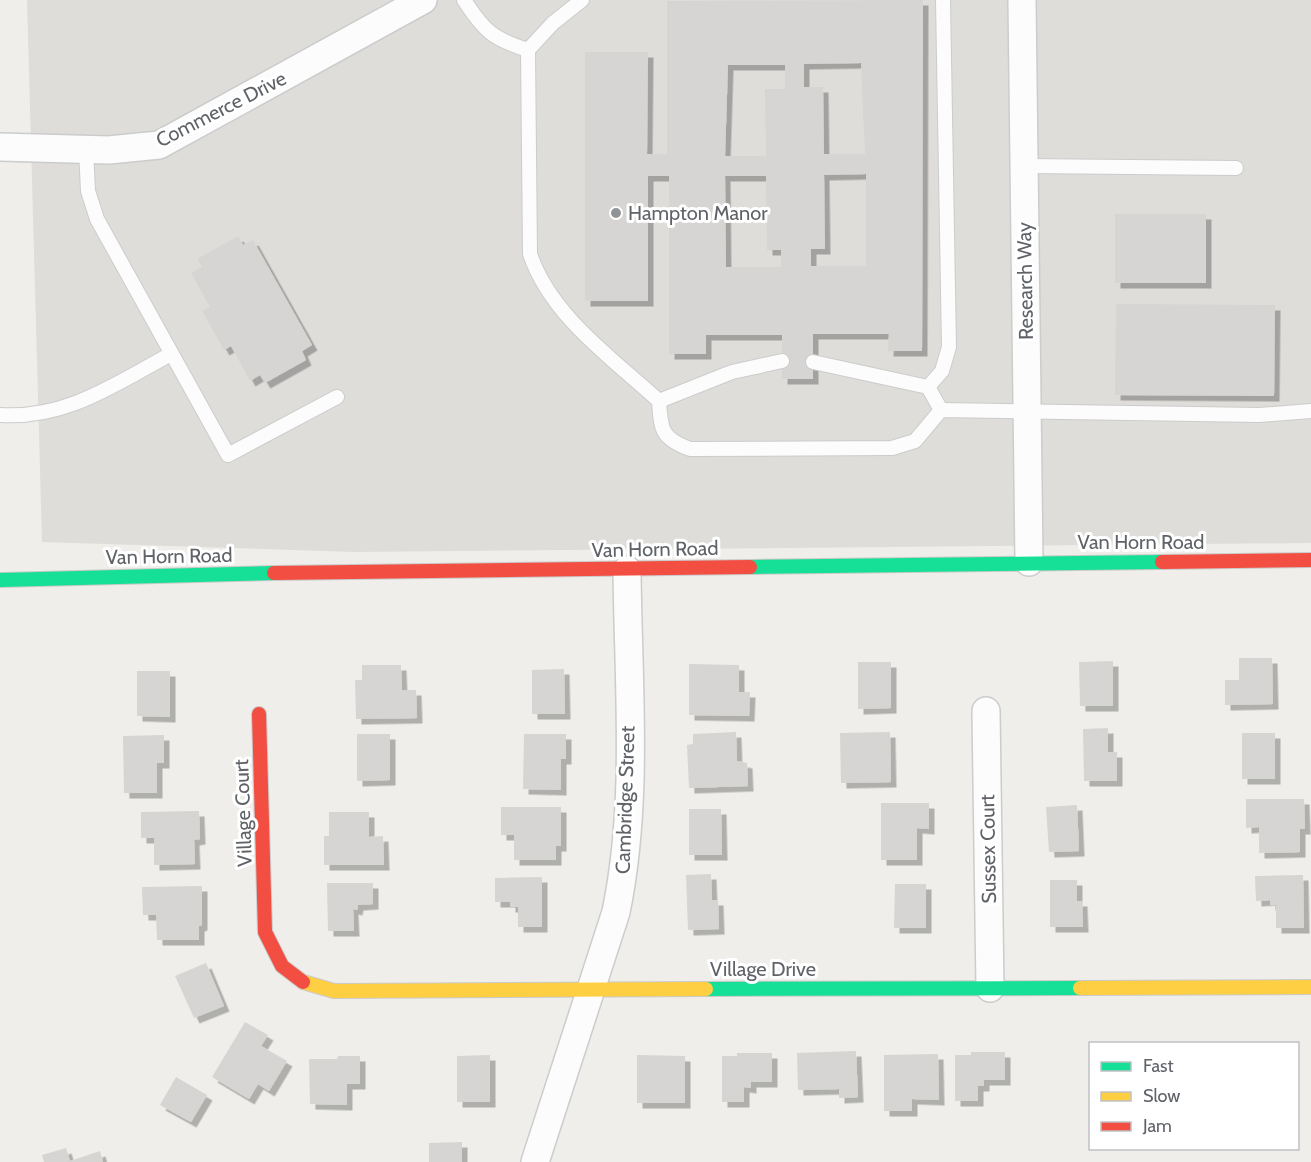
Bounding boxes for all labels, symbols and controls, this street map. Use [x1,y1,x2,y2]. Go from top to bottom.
street label: Commerce Drive [152,66,290,152]
place label: Hampton Manor [628,201,768,225]
marker: Hampton Manor [609,206,623,220]
street label: Research Way [1012,222,1038,340]
street label: Van Horn Road [1078,530,1204,554]
street label: Van Horn Road [591,536,719,562]
street label: Van Horn Road [105,543,233,569]
street label: Cambridge Street [610,725,640,875]
street label: Village Court [229,759,257,867]
street label: Sussex Court [975,794,1001,904]
street label: Village Drive [710,957,816,981]
legend [1089,1042,1299,1150]
text: Fast [1143,1055,1174,1077]
text: Slow [1143,1085,1180,1107]
text: Jam [1142,1115,1172,1137]

